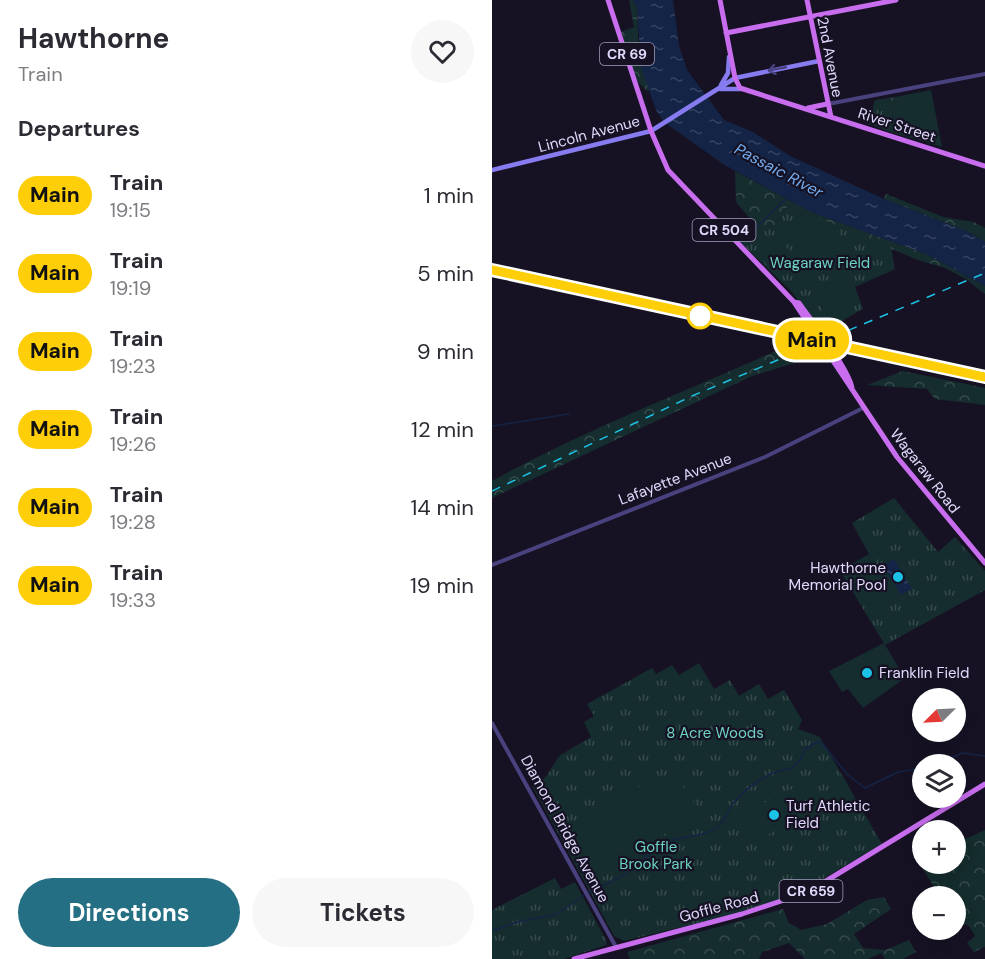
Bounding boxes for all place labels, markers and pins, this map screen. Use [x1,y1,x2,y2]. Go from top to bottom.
unlabelled marker [687,303,713,329]
place label: Hawthorne Memorial Pool [789,558,886,595]
marker: Hawthorne Memorial Pool [891,570,905,584]
place label: Franklin Field [879,663,969,683]
marker: Franklin Field [860,666,874,680]
place label: Turf Athletic Field [786,796,870,833]
marker: Turf Athletic Field [767,808,781,822]

